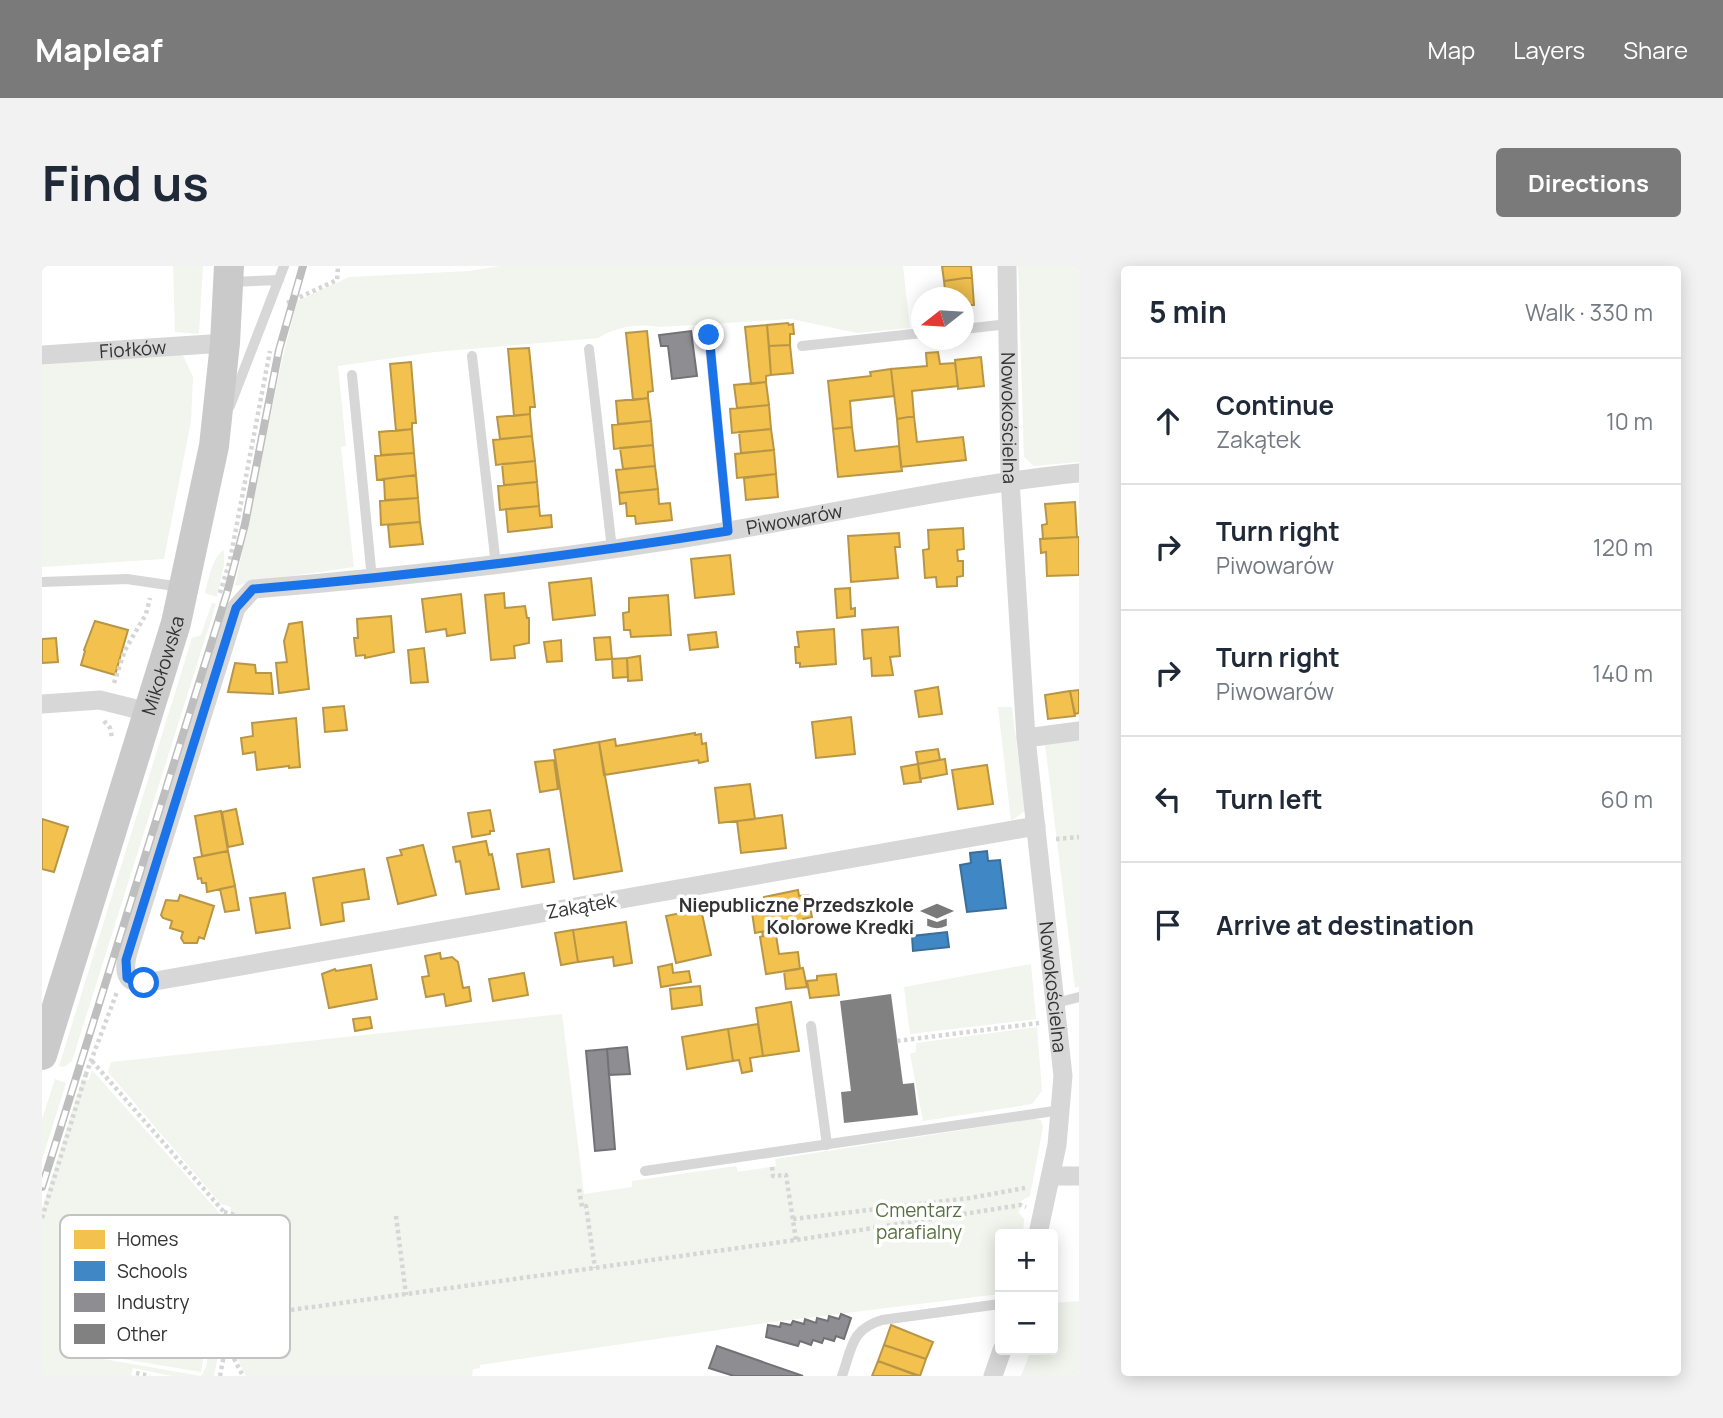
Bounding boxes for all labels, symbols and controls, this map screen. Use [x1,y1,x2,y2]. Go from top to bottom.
text: Mapleaf [35,27,163,72]
text: Map [1428,33,1475,66]
text: Layers [1513,33,1585,66]
text: Share [1623,33,1688,66]
button: Directions [1496,148,1681,217]
text: Find us [42,149,209,216]
north arrow [911,287,974,350]
text: 5 min [1149,291,1227,332]
text: Walk · 330 m [1525,296,1653,328]
route end [693,319,724,350]
street label: Fiołków [98,334,168,364]
street label: Nowokościelna [995,352,1023,484]
text: Continue [1216,387,1334,423]
icon: ahead [1149,402,1187,440]
text: 10 m [1606,405,1653,437]
text: Zakątek [1216,423,1301,455]
street label: Piwowarów [744,497,845,541]
text: Turn right [1216,513,1340,549]
icon: right [1149,528,1187,566]
text: 120 m [1593,531,1653,563]
text: Piwowarów [1216,549,1334,581]
street label: Mikołowska [135,613,190,718]
text: Turn right [1216,639,1340,675]
icon: right [1149,654,1187,692]
text: 140 m [1592,657,1653,689]
text: Piwowarów [1216,675,1334,707]
icon: left [1149,780,1187,818]
text: Turn left [1216,781,1323,817]
text: 60 m [1601,783,1653,815]
street label: Zakątek [544,887,618,925]
place label: Niepubliczne Przedszkole Kolorowe Kredki [679,892,914,940]
school or university icon: Niepubliczne Przedszkole Kolorowe Kredki [920,899,954,933]
icon: arrive [1149,906,1187,944]
text: Arrive at destination [1216,907,1474,943]
street label: Nowokościelna [1033,920,1073,1054]
route start [128,967,159,998]
park label: Cmentarz parafialny [876,1197,962,1245]
legend [60,1215,290,1358]
text: Homes [117,1226,178,1252]
map controls [995,1229,1058,1355]
button: + [995,1229,1058,1292]
text: Schools [117,1258,187,1284]
text: Industry [117,1289,190,1315]
button: − [995,1292,1058,1355]
text: Other [117,1321,168,1347]

